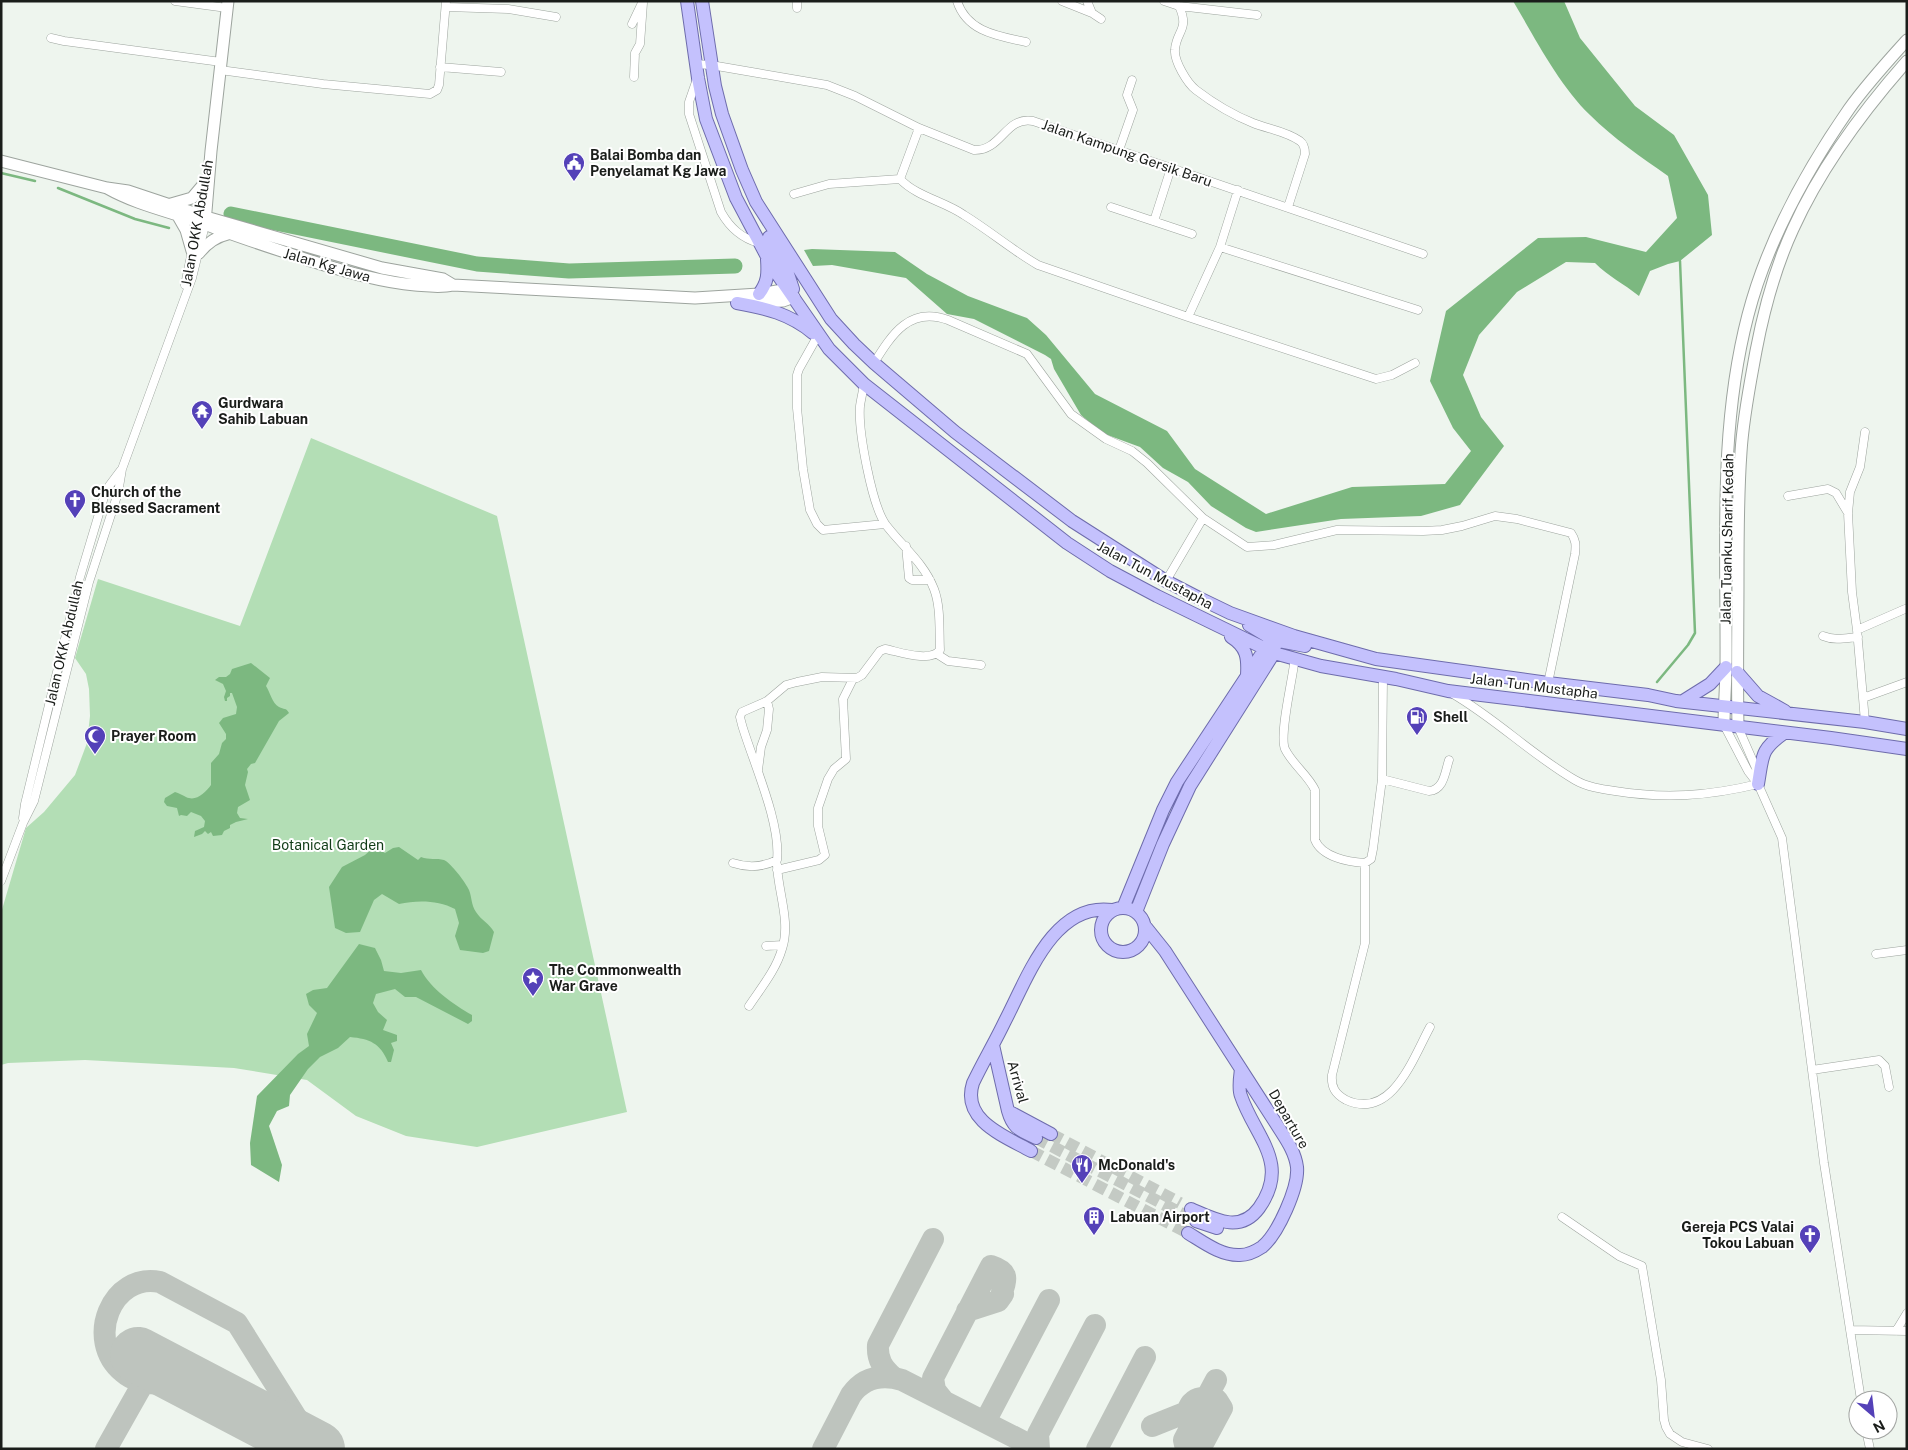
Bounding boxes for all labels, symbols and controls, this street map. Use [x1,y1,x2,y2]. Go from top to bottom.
street label: Jalan Kampung Gersik Baru [1040,116,1214,190]
place label: Balai Bomba dan Penyelamat Kg Jawa [590,147,726,179]
public building icon: Balai Bomba dan Penyelamat Kg Jawa [562,151,586,182]
street label: Jalan OKK Abdullah [178,158,216,288]
street label: Jalan Kg Jawa [282,245,372,285]
place label: Gurdwara Sahib Labuan [218,395,308,427]
temple icon: Gurdwara Sahib Labuan [190,399,214,430]
street label: Jalan Tuanku Sharif Kedah [1718,453,1736,625]
place label: Church of the Blessed Sacrament [91,484,221,516]
church icon: Church of the Blessed Sacrament [63,488,87,519]
street label: Jalan Tun Mustapha [1095,538,1215,612]
street label: Jalan OKK Abdullah [42,579,86,707]
street label: Jalan Tun Mustapha [1469,670,1599,702]
fuel station icon: Shell [1405,705,1429,736]
place label: Shell [1433,709,1468,725]
mosque icon: Prayer Room [83,724,107,755]
place label: Prayer Room [111,728,196,744]
park label: Botanical Garden [272,837,384,853]
place label: The Commonwealth War Grave [549,962,681,994]
place icon: The Commonwealth War Grave [521,966,545,997]
street label: Arrival [1004,1059,1032,1105]
street label: Departure [1266,1087,1312,1152]
restaurant icon: McDonald's [1070,1153,1094,1184]
place label: McDonald's [1098,1157,1175,1173]
building icon: Labuan Airport [1082,1205,1106,1236]
place label: Labuan Airport [1110,1209,1210,1225]
place label: Gereja PCS Valai Tokou Labuan [1681,1219,1794,1251]
church icon: Gereja PCS Valai Tokou Labuan [1798,1223,1822,1254]
north arrow [1848,1390,1898,1440]
text: N [1871,1417,1888,1436]

